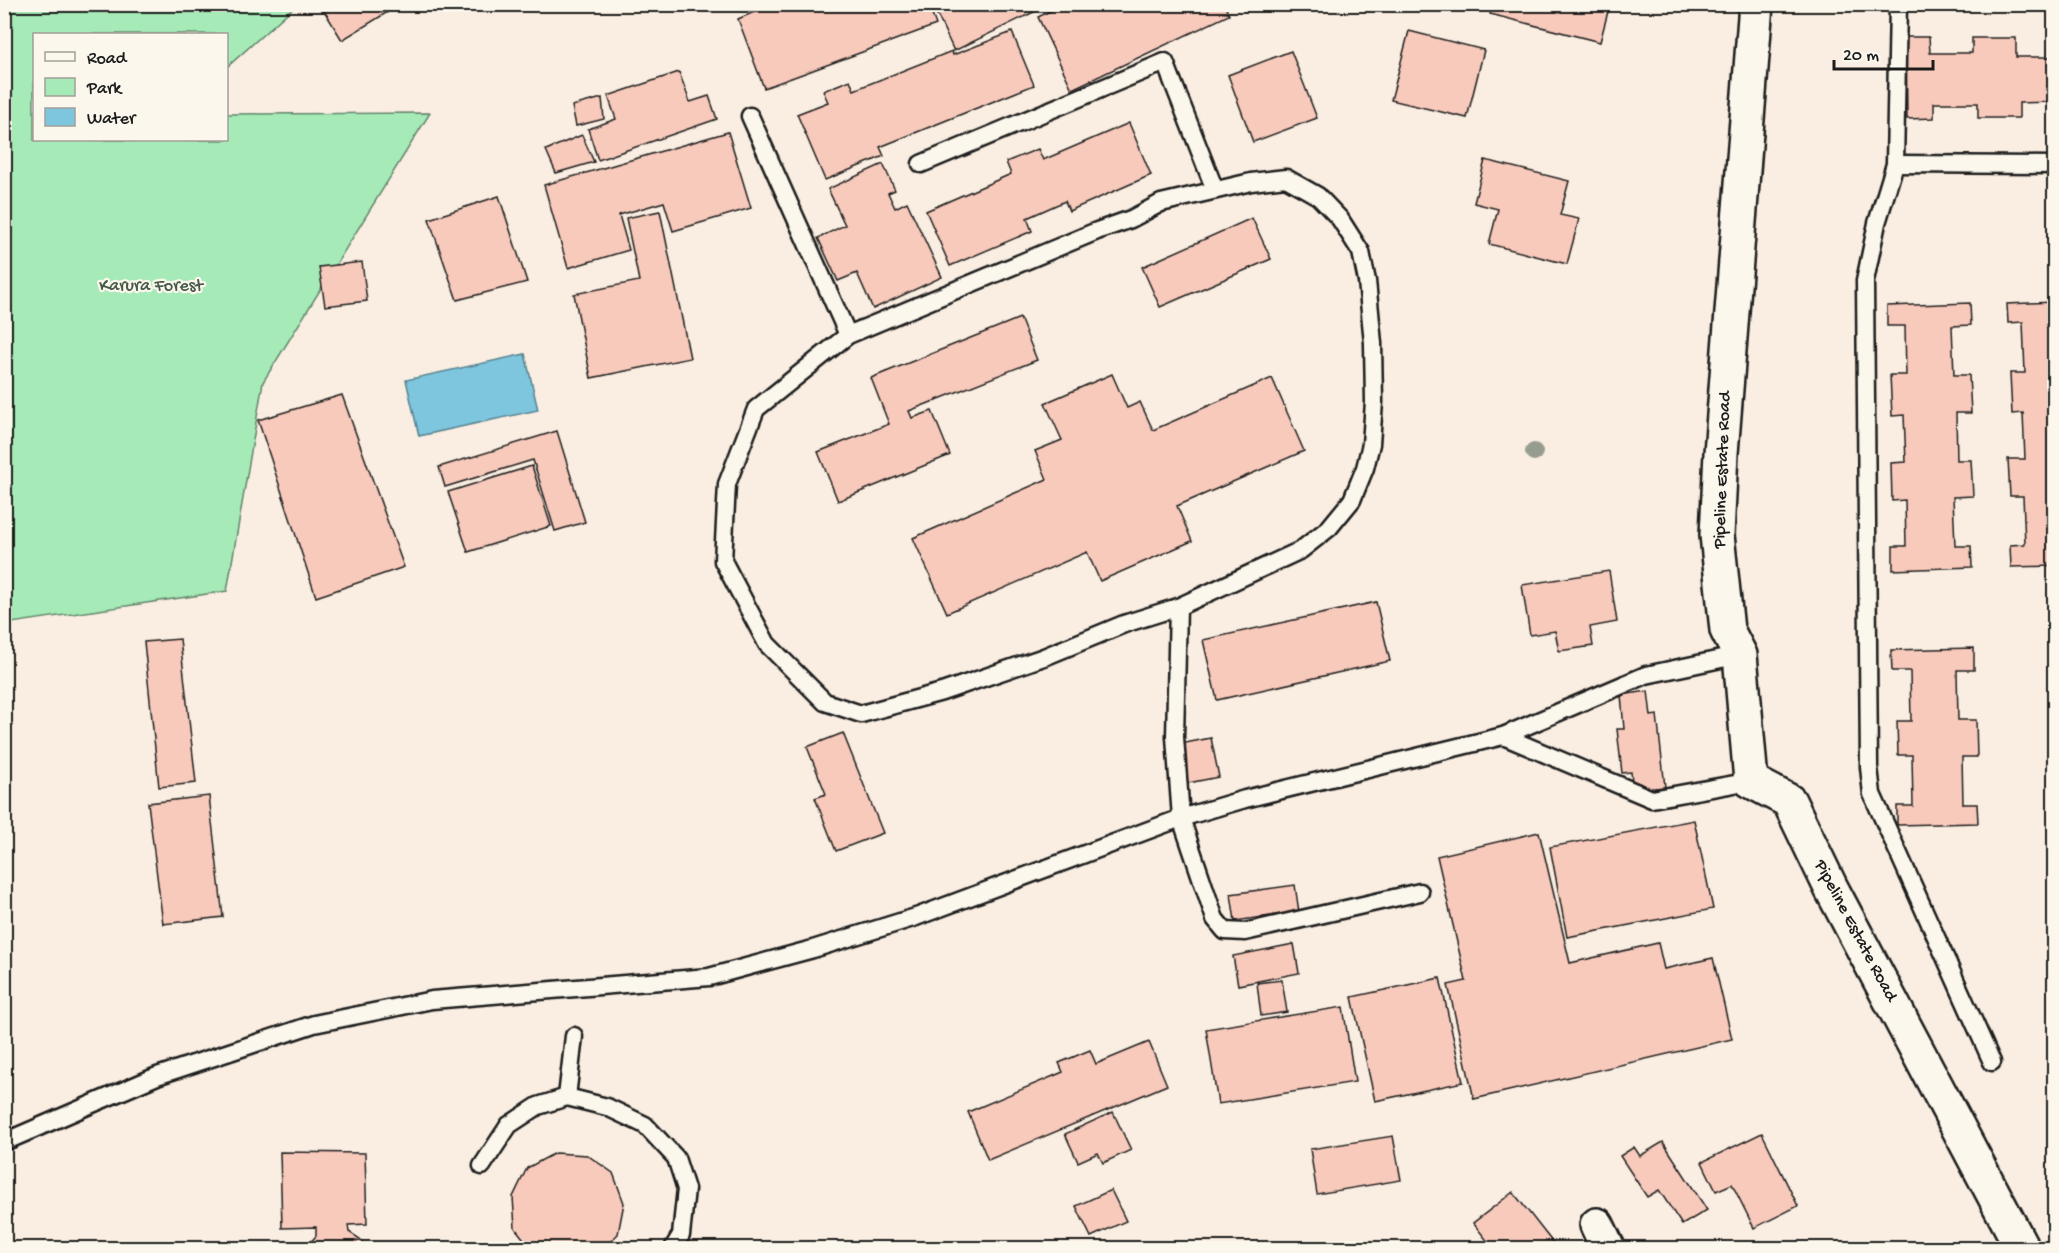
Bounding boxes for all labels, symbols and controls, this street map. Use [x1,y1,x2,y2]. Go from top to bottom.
legend [33,33,228,141]
scale bar [1834,33,1933,71]
text: 20 m [1843,46,1879,67]
text: Road [87,49,128,70]
text: Park [86,79,123,100]
text: Water [87,109,137,130]
park label: Karura Forest [99,276,204,297]
street label: Pipeline Estate Road [1710,390,1736,550]
street label: Pipeline Estate Road [1808,856,1902,1007]

